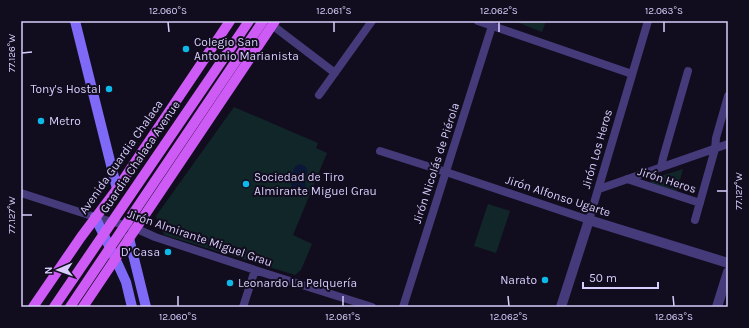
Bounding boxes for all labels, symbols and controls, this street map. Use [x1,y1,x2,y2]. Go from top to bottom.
text: 12.060°S [149,5,187,17]
text: 12.061°S [316,5,352,17]
text: 12.062°S [480,5,518,17]
text: 12.063°S [645,5,683,17]
text: 77.126°W [6,34,18,72]
place label: Colegio San Antonio Marianista [194,35,299,63]
marker: Colegio San Antonio Marianista [181,44,191,54]
place label: Tony's Hostal [30,82,101,96]
marker: Tony's Hostal [104,84,114,94]
street label: Avenida Guardia Chalaca [76,97,166,217]
street label: Guardia Chalaca Avenue [97,98,183,216]
street label: Jirón Nicolás de Piérola [410,101,462,225]
street label: Jirón Los Heros [579,108,615,190]
place label: Metro [49,114,81,128]
marker: Metro [36,116,46,126]
street label: Jirón Heros [636,164,698,196]
place label: Sociedad de Tiro Almirante Miguel Grau [254,170,377,198]
street label: Jirón Alfonso Ugarte [504,172,612,220]
text: 77.127°W [733,172,745,210]
marker: Sociedad de Tiro Almirante Miguel Grau [241,179,251,189]
text: 77.127°W [6,196,18,234]
street label: Jirón Almirante Miguel Grau [126,207,274,269]
place label: D' Casa [121,245,160,259]
marker: D' Casa [163,247,173,257]
north arrow [38,250,78,290]
scale bar [583,264,658,290]
text: N [42,266,55,275]
text: 50 m [589,271,617,285]
place label: Narato [500,273,537,287]
marker: Narato [540,275,550,285]
place label: Leonardo La Pelquería [238,276,357,290]
marker: Leonardo La Pelquería [225,278,235,288]
text: 12.060°S [159,311,197,323]
text: 12.061°S [325,311,361,323]
text: 12.062°S [490,311,528,323]
text: 12.063°S [655,311,693,323]

